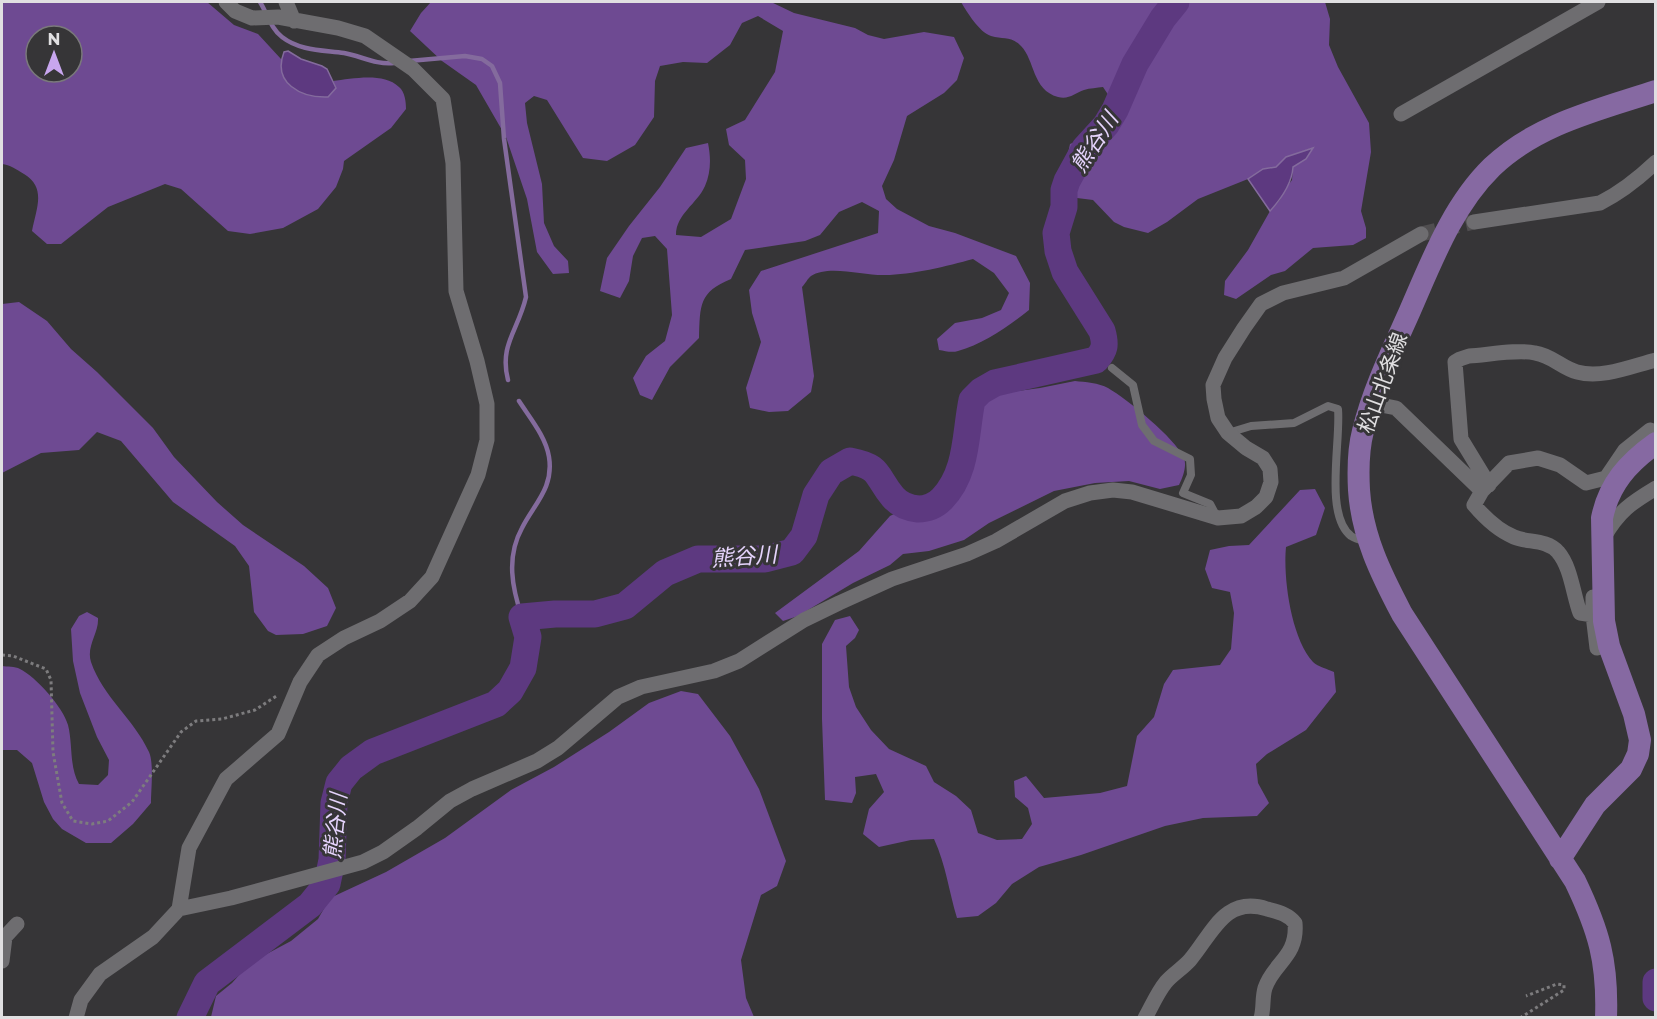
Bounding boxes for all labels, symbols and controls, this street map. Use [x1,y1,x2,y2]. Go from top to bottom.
north arrow [24,24,84,84]
text: N [48,30,60,49]
water label: 熊谷川 [1065,106,1125,177]
street label: 松山北条線 [1353,329,1412,436]
water label: 熊谷川 [710,541,780,572]
water label: 熊谷川 [319,790,353,860]

